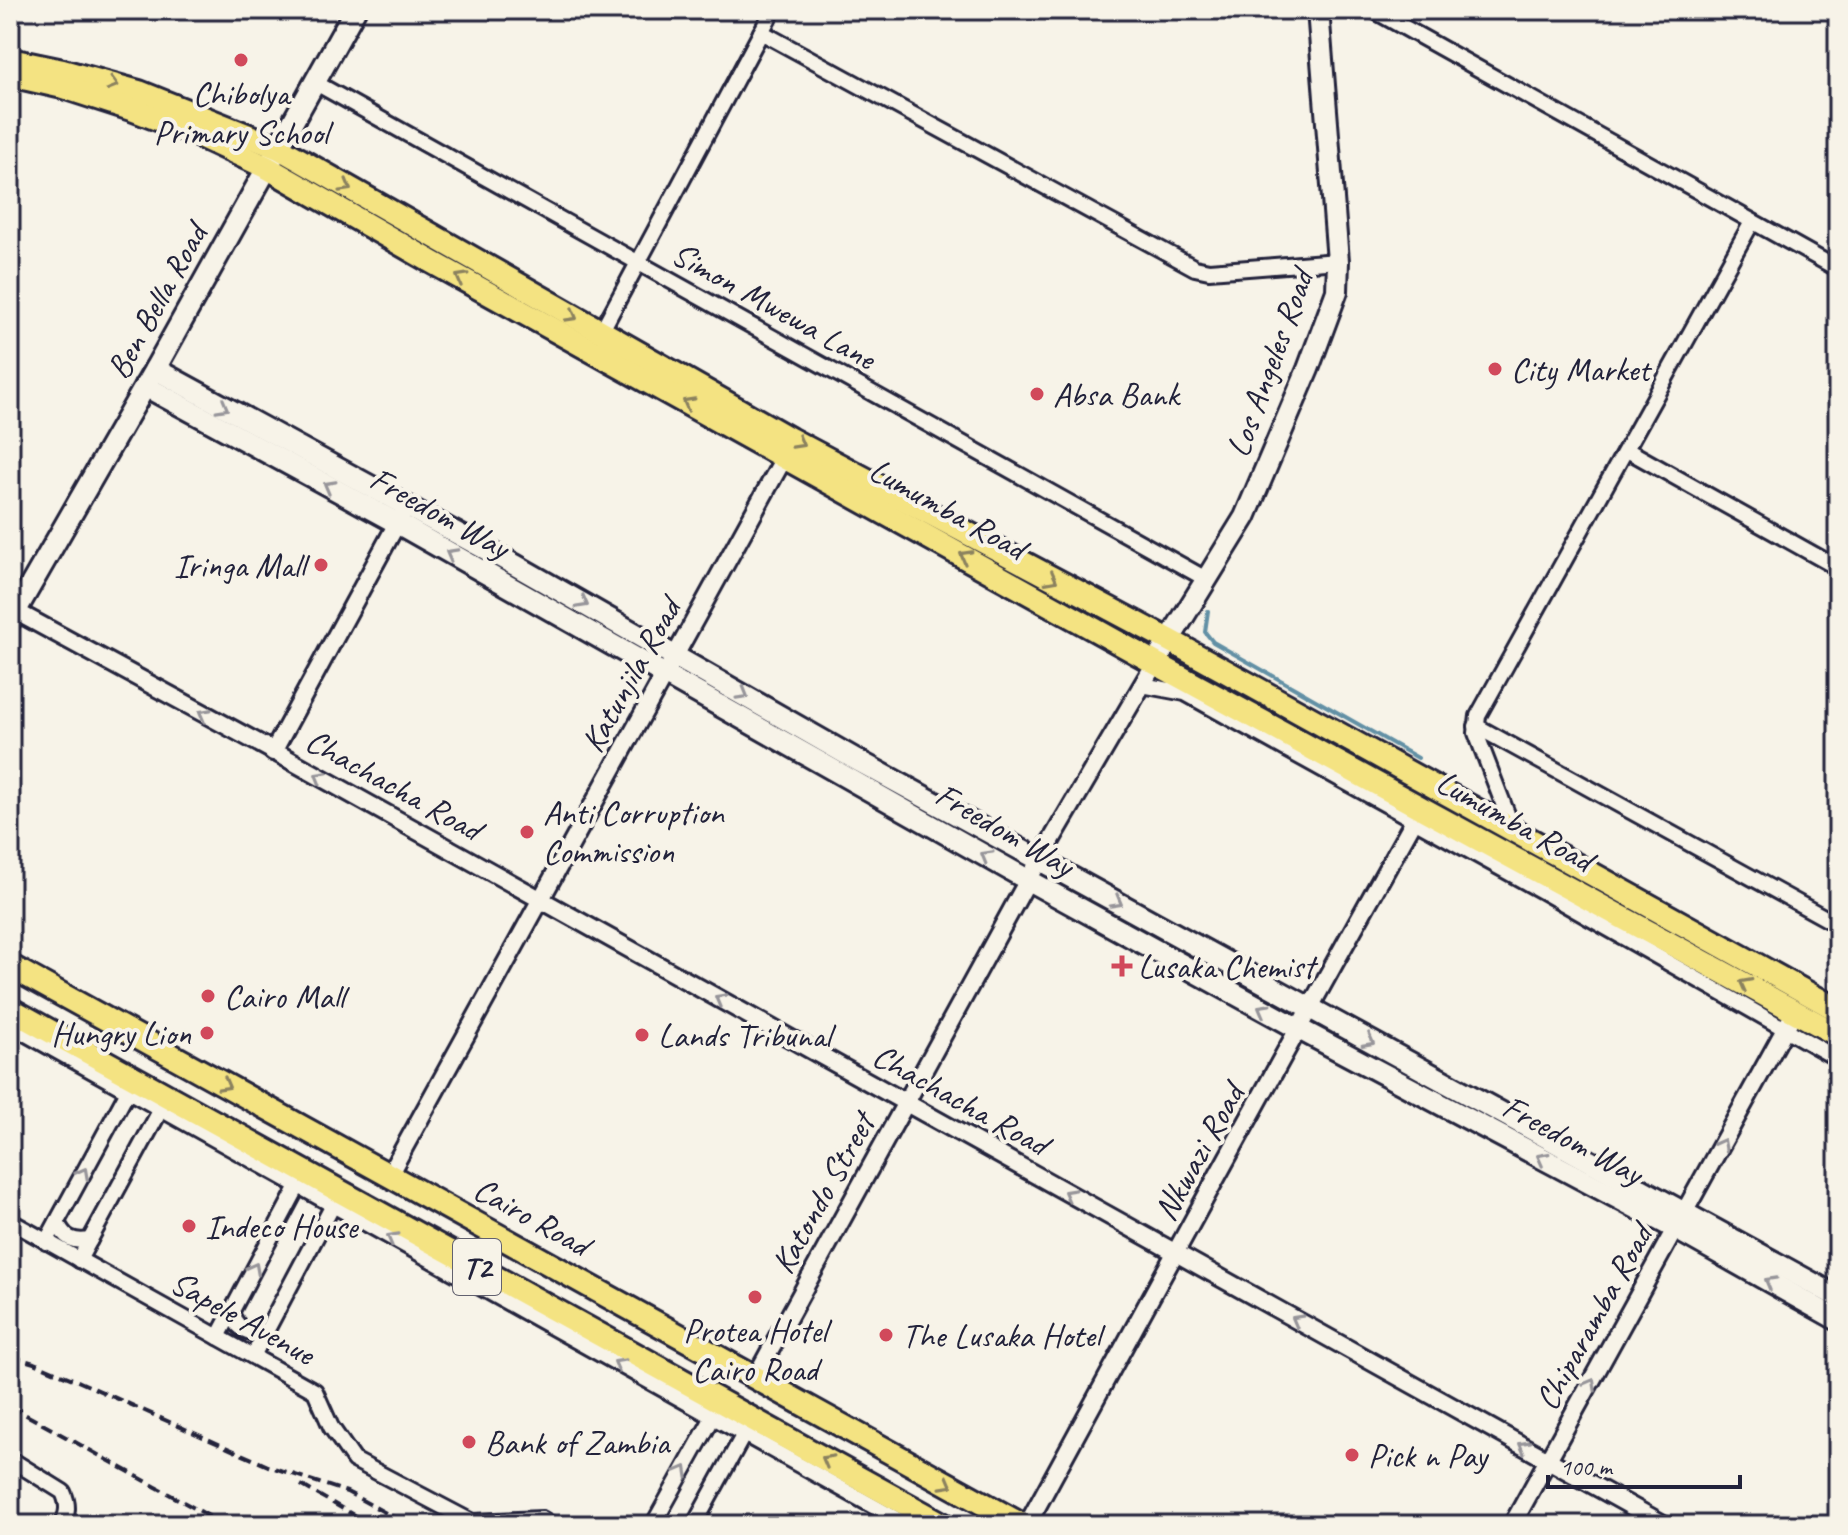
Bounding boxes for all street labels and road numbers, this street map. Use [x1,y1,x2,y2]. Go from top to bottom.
street label: Ben Bella Road [96,212,219,386]
street label: Simon Mwewa Lane [664,232,885,380]
street label: Los Angeles Road [1216,260,1325,462]
street label: Lumumba Road [862,448,1037,571]
street label: Freedom Way [363,457,519,569]
street label: Katunjila Road [571,586,693,760]
street label: Chachacha Road [298,719,493,853]
street label: Lumumba Road [1429,760,1604,883]
street label: Freedom Way [928,773,1084,887]
street label: Chachacha Road [865,1034,1060,1168]
street label: Nkwazi Road [1143,1072,1256,1228]
street label: Freedom Way [1495,1085,1652,1195]
street label: Katondo Street [761,1101,886,1281]
street label: Cairo Road [466,1167,602,1268]
street label: Chiparamba Road [1525,1213,1664,1417]
road number: T2 [453,1239,501,1295]
street label: Sapele Avenue [163,1260,324,1376]

